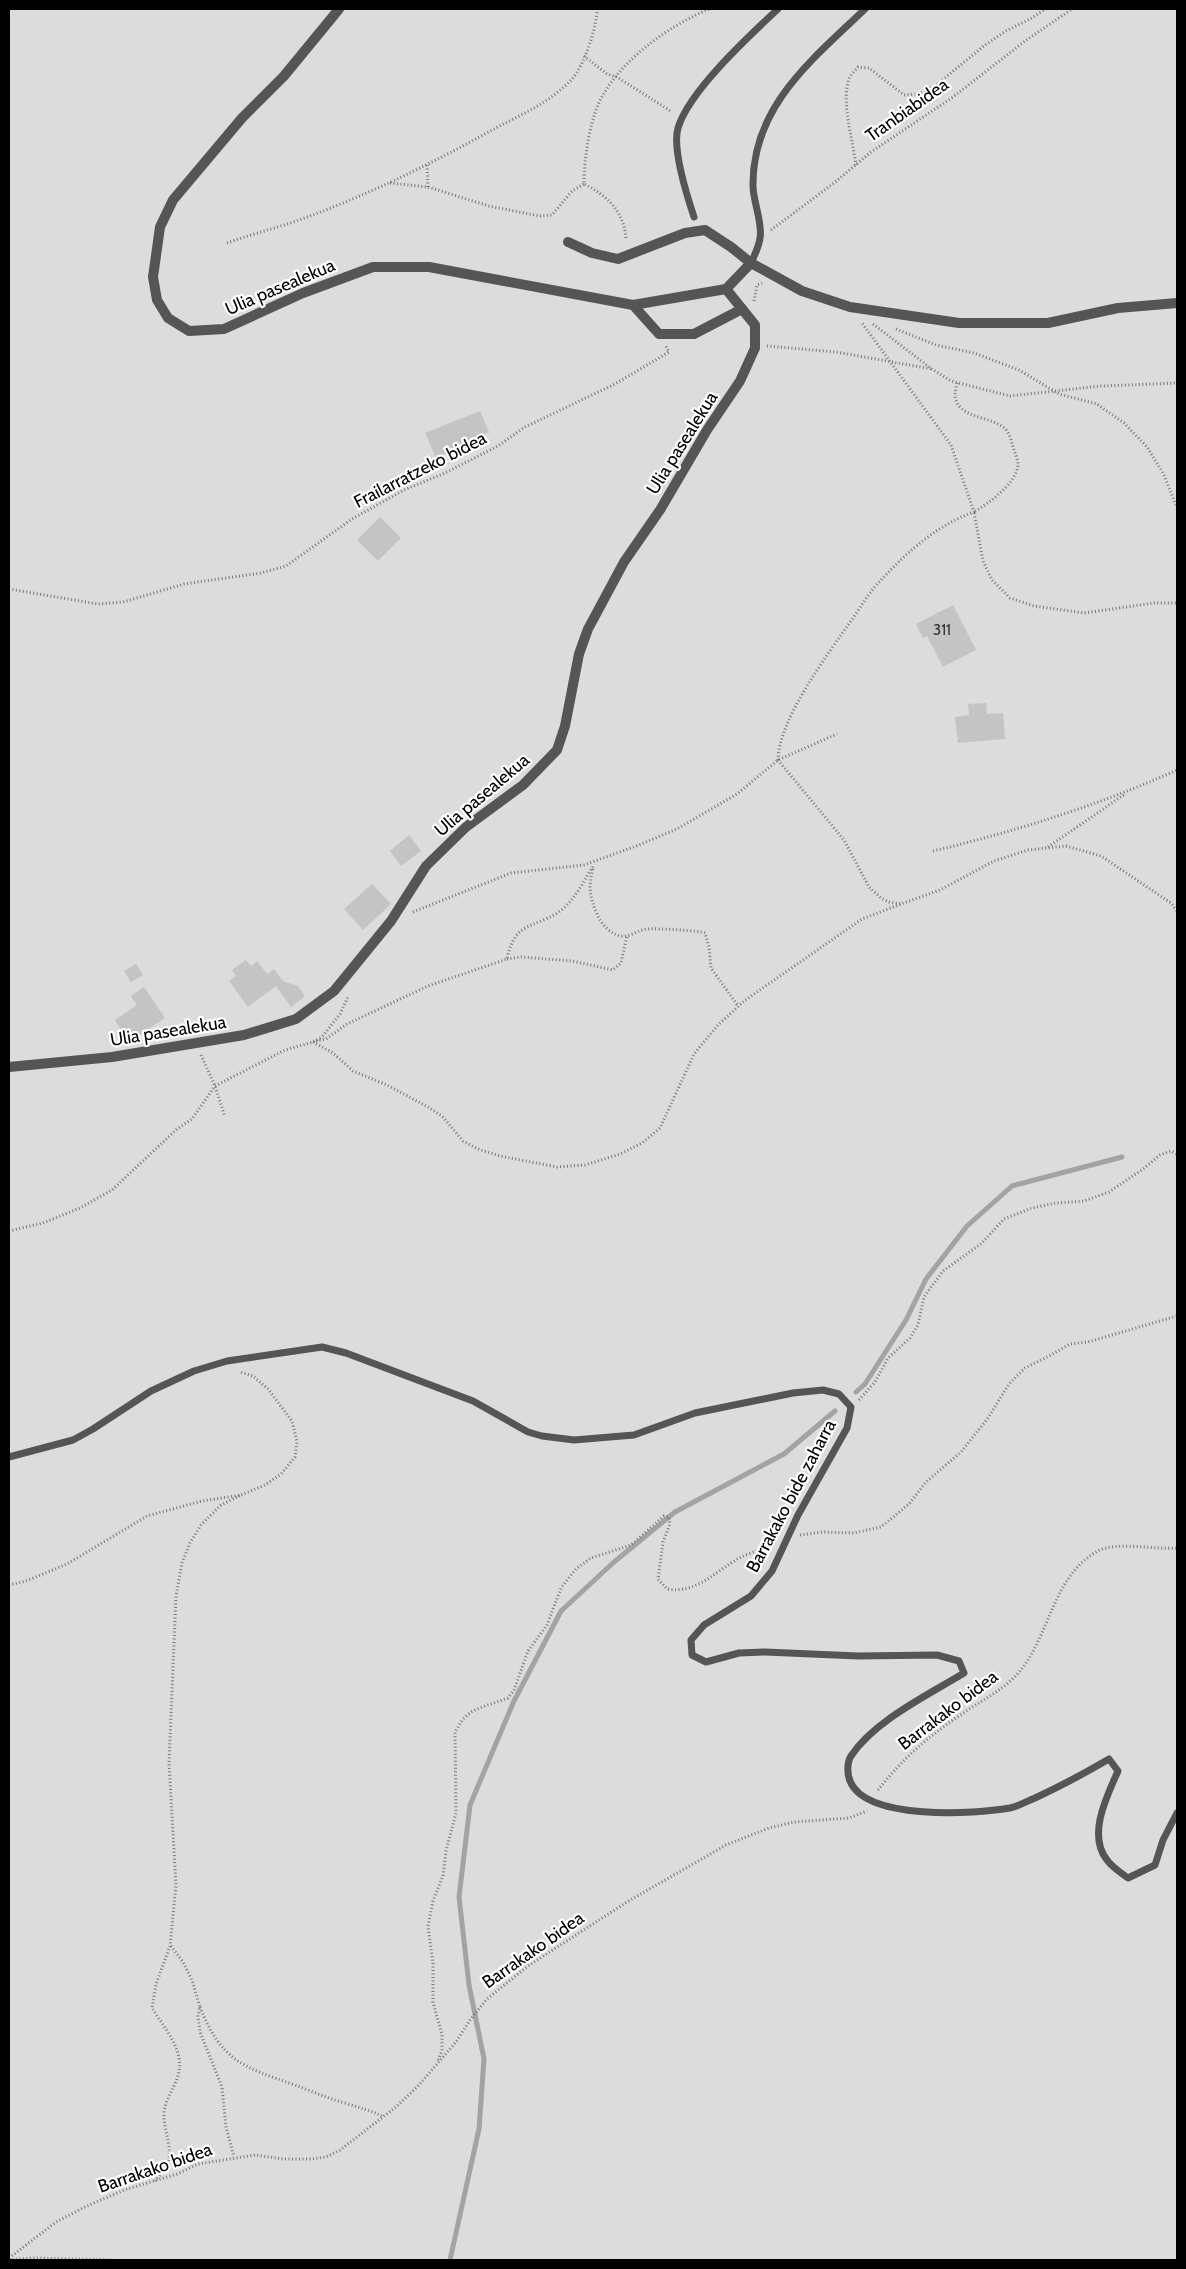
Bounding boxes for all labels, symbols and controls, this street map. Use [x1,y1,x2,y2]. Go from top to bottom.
street label: Tranbiabidea [861,73,953,147]
street label: Ulia pasealekua [222,254,339,320]
street label: Ulia pasealekua [642,387,723,498]
street label: Frailarratzeko bidea [350,427,490,513]
house number: 311 [933,621,951,639]
street label: Ulia pasealekua [430,749,534,841]
street label: Ulia pasealekua [108,1011,228,1051]
street label: Barrakako bide zaharra [741,1415,841,1576]
street label: Barrakako bidea [894,1665,1002,1755]
street label: Barrakako bidea [478,1907,588,1993]
street label: Barrakako bidea [95,2138,215,2198]

